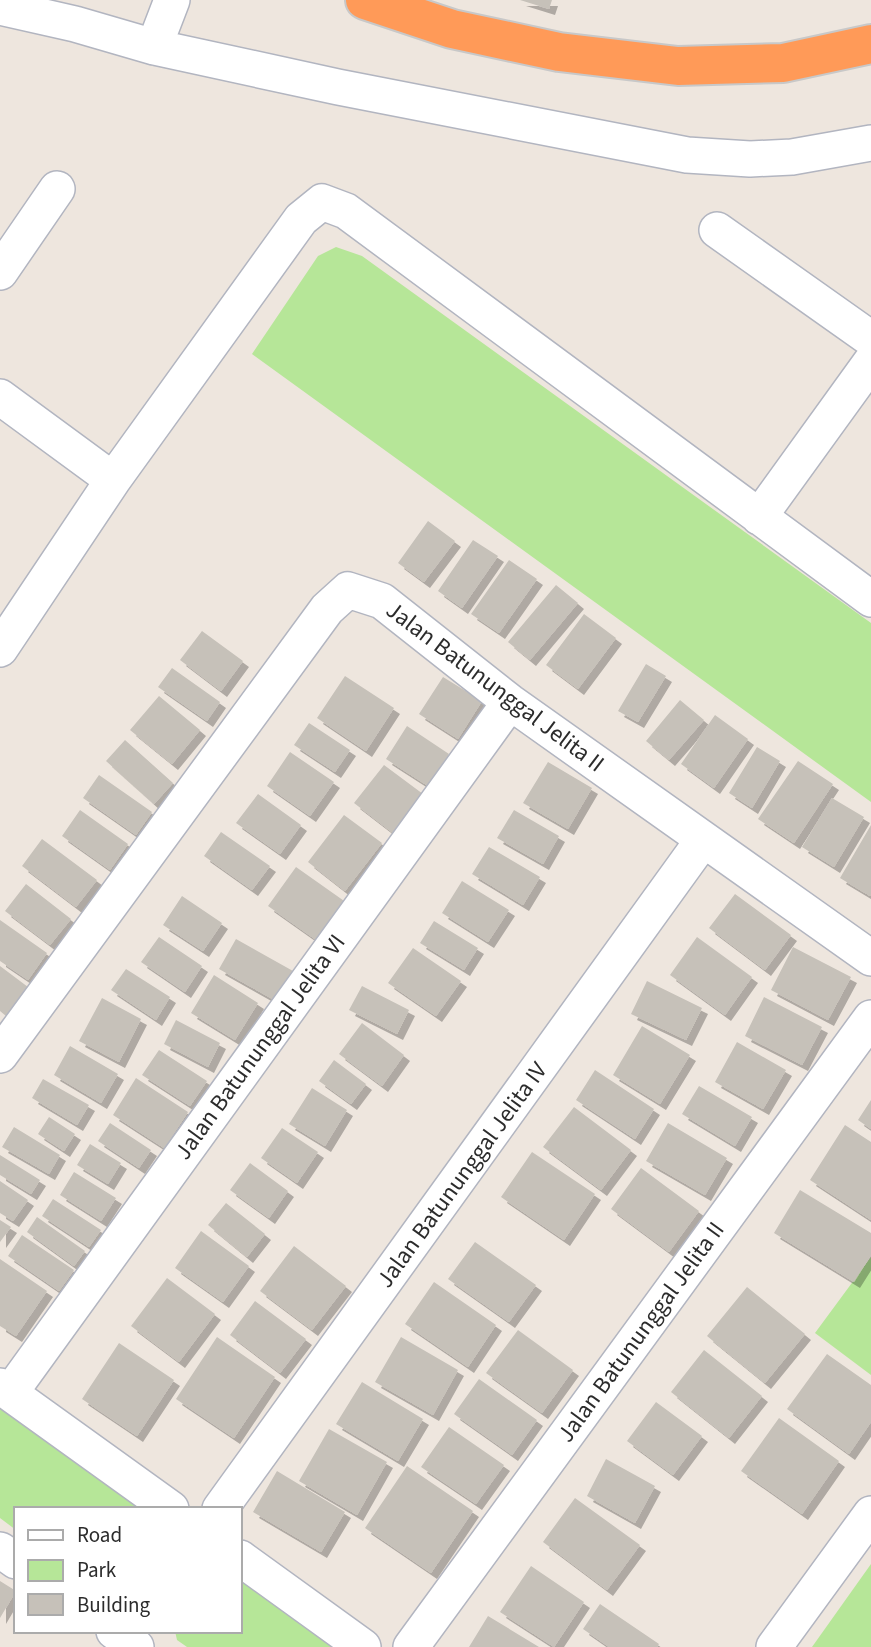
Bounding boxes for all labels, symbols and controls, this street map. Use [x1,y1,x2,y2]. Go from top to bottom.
street label: Jalan Batununggal Jelita II [378,593,612,781]
street label: Jalan Batununggal Jelita VI [166,927,354,1167]
street label: Jalan Batununggal Jelita IV [368,1054,556,1295]
street label: Jalan Batununggal Jelita II [549,1214,733,1450]
legend [14,1507,242,1633]
text: Road [77,1520,122,1550]
text: Park [77,1555,117,1585]
text: Building [77,1590,151,1620]

